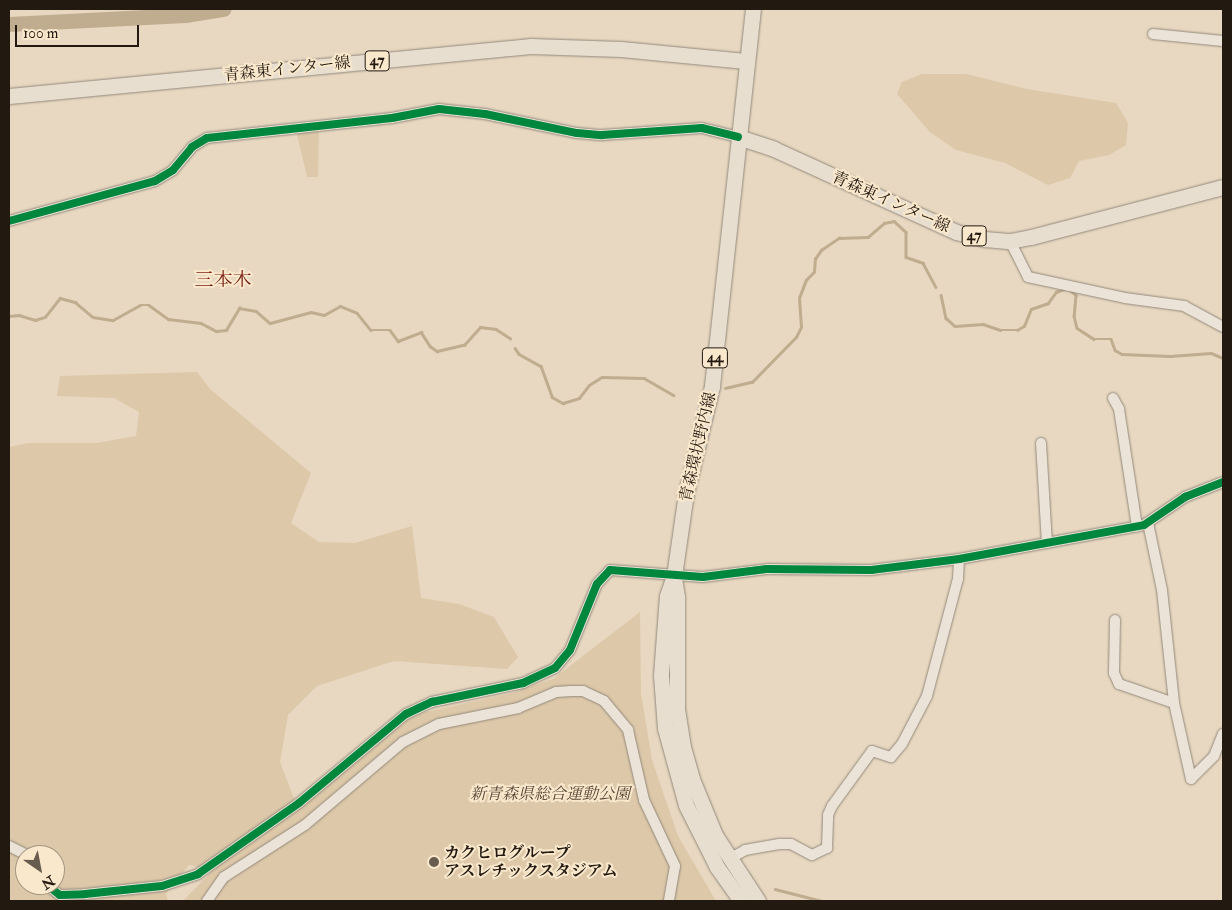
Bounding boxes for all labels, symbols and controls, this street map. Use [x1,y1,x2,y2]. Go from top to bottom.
scale bar [18,15,141,47]
text: 100 m [23,24,58,43]
road number: 47 [364,48,390,74]
street label: 青森東インター線 [222,53,352,85]
street label: 青森東インター線 [829,167,953,237]
road number: 47 [962,224,986,248]
district label: 三本木 [195,270,251,292]
road number: 44 [701,346,729,370]
street label: 青森環状野内線 [676,390,720,504]
park label: 新青森県総合運動公園 [470,784,630,804]
place label: カクヒログループ アスレチックスタジアム [444,843,620,881]
north arrow [15,845,65,895]
marker: カクヒログループ アスレチックスタジアム [428,856,440,868]
text: N [38,872,58,893]

